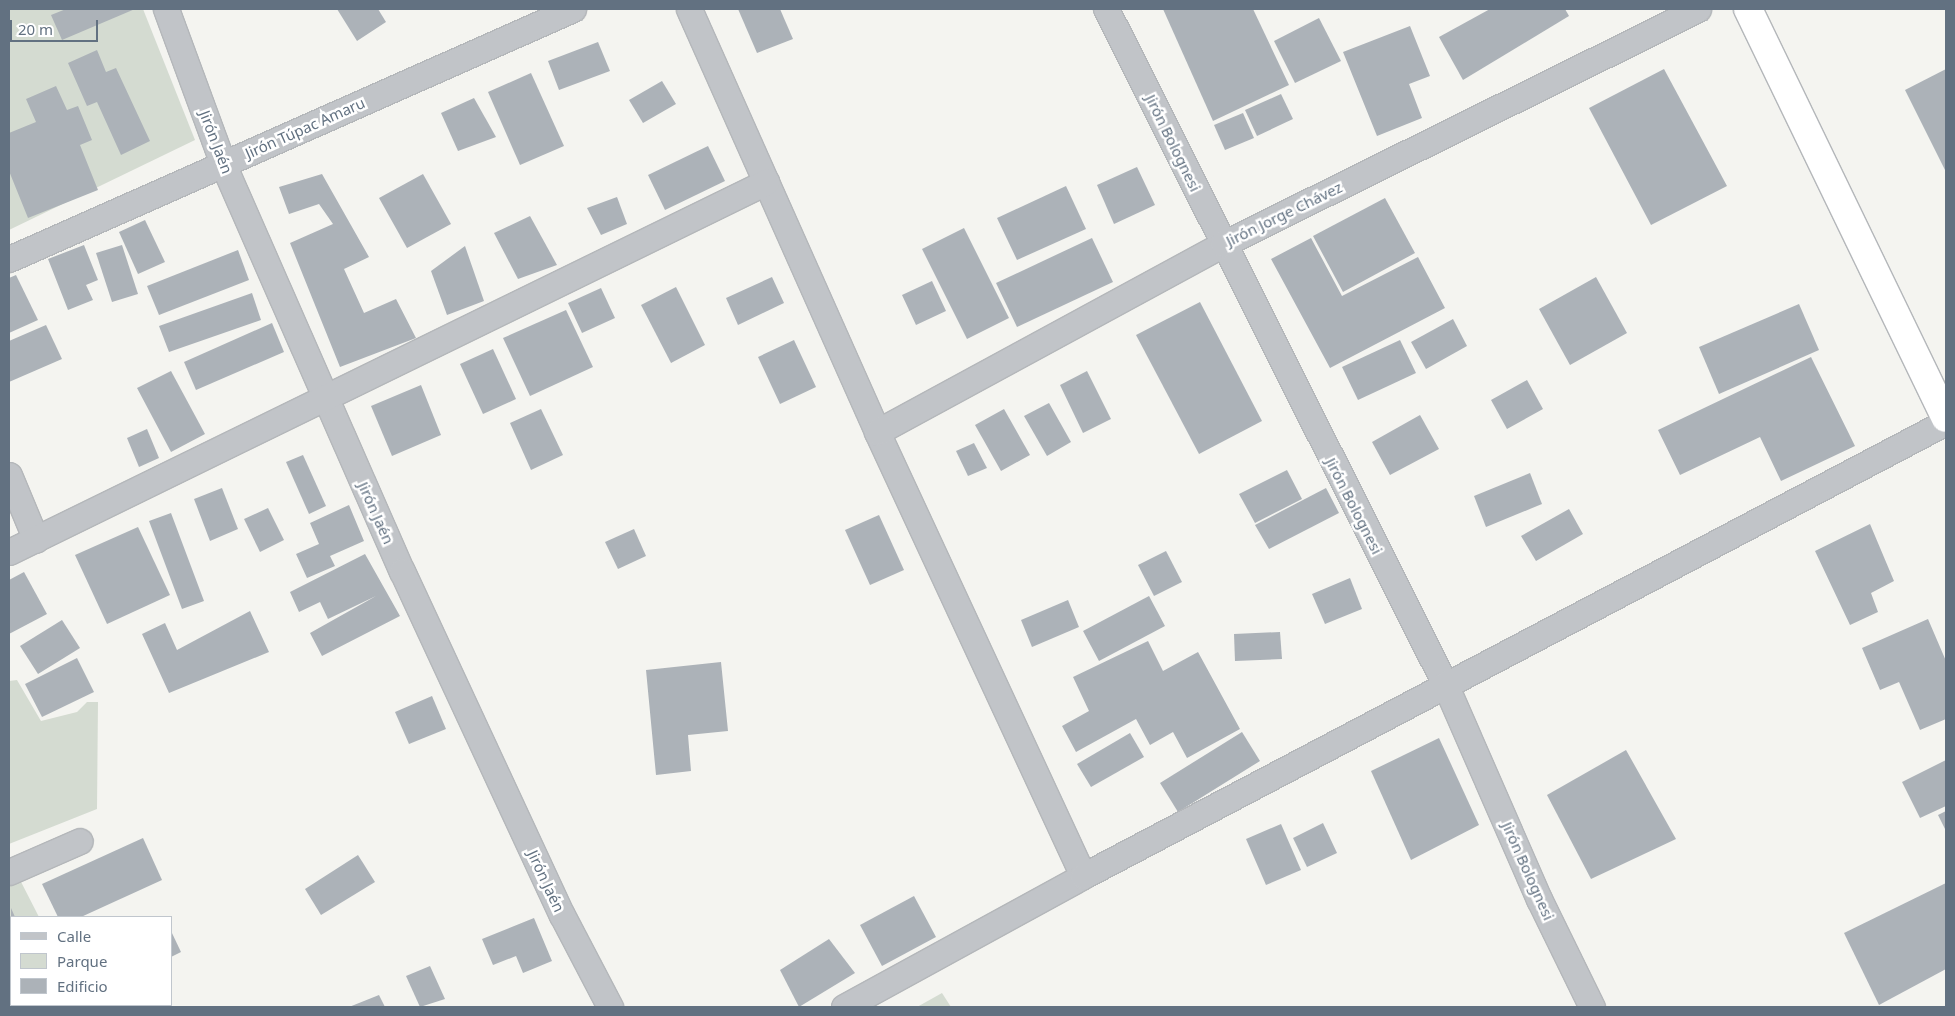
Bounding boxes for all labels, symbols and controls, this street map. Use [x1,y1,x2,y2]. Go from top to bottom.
scale bar [12,10,100,42]
text: 20 m [18,19,53,39]
street label: Jirón Bolognesi [1142,91,1204,195]
street label: Jirón Túpac Amaru [242,94,368,162]
street label: Jirón Jaén [196,108,236,176]
street label: Jirón Jorge Chávez [1223,178,1345,250]
street label: Jirón Bolognesi [1322,455,1386,557]
street label: Jirón Jaén [354,479,398,547]
street label: Jirón Bolognesi [1498,819,1558,923]
street label: Jirón Jaén [524,847,568,915]
legend [10,916,172,1006]
text: Calle [57,926,91,946]
text: Parque [57,951,107,971]
text: Edificio [57,976,108,996]

